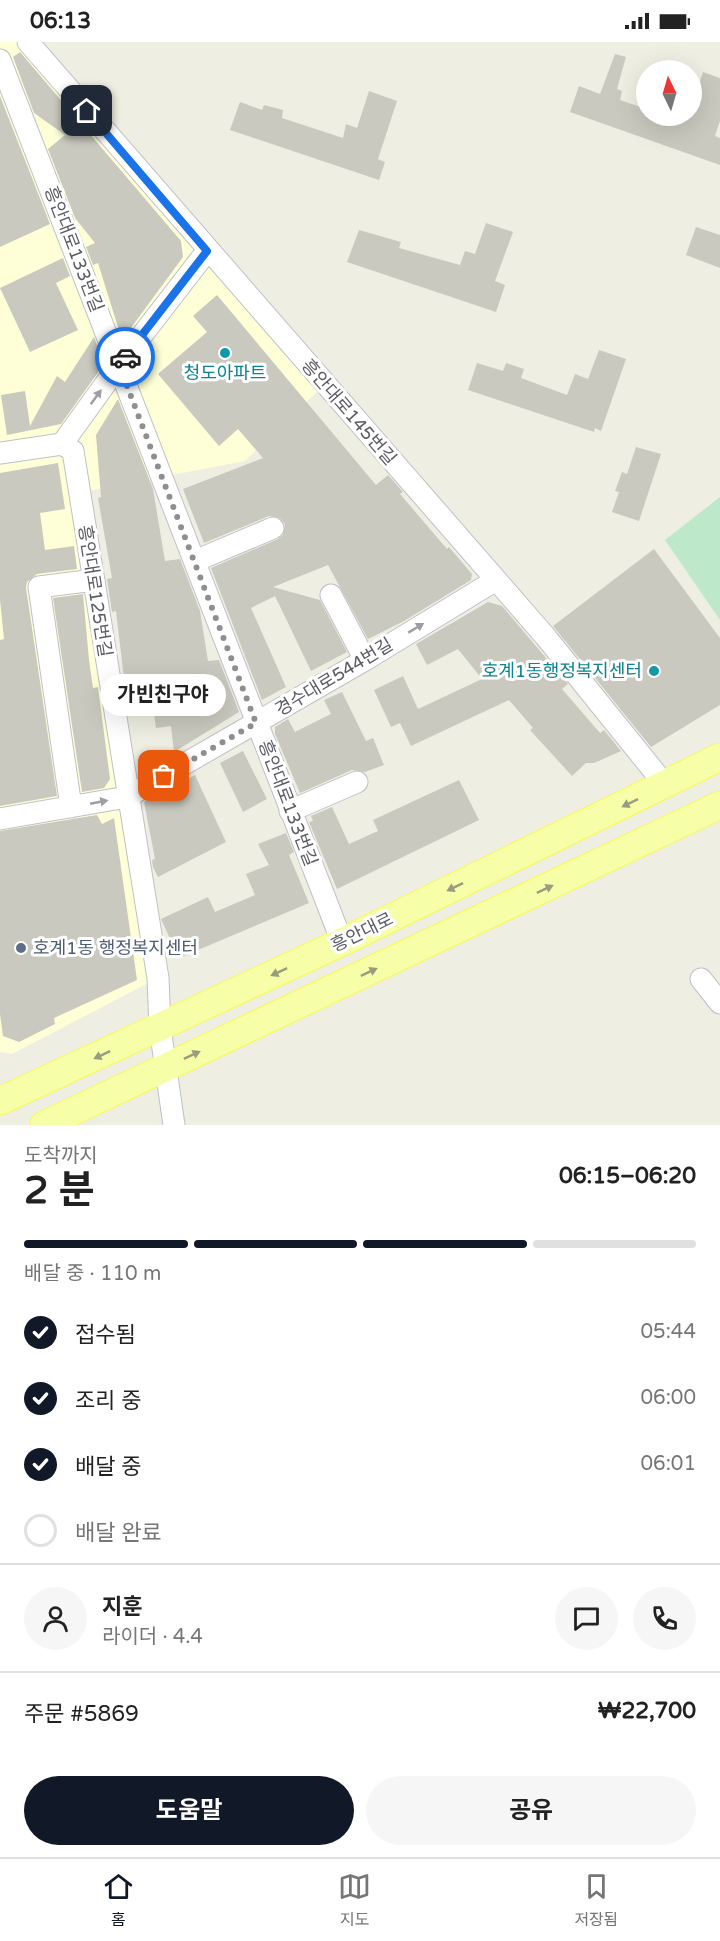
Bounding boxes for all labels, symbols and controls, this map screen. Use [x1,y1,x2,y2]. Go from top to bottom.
text: 06:13 [30,8,91,34]
north arrow [636,60,702,126]
map controls [636,60,702,126]
pin [61,85,112,136]
icon: home [70,94,103,127]
street label: 흥안대로133번길 [40,183,108,315]
courier [95,327,155,387]
icon: car [109,341,142,374]
marker: 청도아파트 [218,346,232,360]
street label: 흥안대로145번길 [297,354,401,470]
place label: 청도아파트 [184,362,266,384]
one-way arrow [90,389,102,405]
street label: 흥안대로125번길 [74,523,116,659]
one-way arrow [408,623,424,634]
street label: 경수대로544번길 [271,633,397,721]
place label: 호계1동행정복지센터 [482,660,642,682]
marker: 호계1동행정복지센터 [647,664,661,678]
callout: 가빈친구야 [101,674,227,716]
text: 가빈친구야 [117,683,209,707]
street label: 흥안대로133번길 [254,737,322,869]
pin [138,750,189,801]
icon: bag [147,759,180,792]
one-way arrow [90,797,109,806]
one-way arrow [622,798,639,807]
one-way arrow [446,883,463,892]
one-way arrow [536,884,553,893]
street label: 흥안대로 [327,908,397,956]
place label: 호계1동 행정복지센터 [33,937,198,959]
marker: 호계1동 행정복지센터 [14,941,28,955]
one-way arrow [270,967,287,976]
one-way arrow [360,968,377,977]
one-way arrow [94,1050,111,1059]
one-way arrow [184,1051,201,1060]
text: 도착까지 [24,1144,98,1168]
text: 06:15–06:20 [559,1163,696,1189]
text: 2 분 [24,1167,95,1214]
text: 배달 중 · 110 m [24,1262,161,1286]
icon: check [24,1316,57,1349]
text: 05:44 [641,1320,696,1344]
text: 접수됨 [75,1322,136,1348]
icon: check [24,1382,57,1415]
text: 06:00 [641,1386,696,1410]
text: 조리 중 [75,1388,141,1414]
icon: check [24,1448,57,1481]
text: 06:01 [641,1452,696,1476]
text: 배달 중 [75,1454,141,1480]
text: 배달 완료 [75,1520,162,1546]
button: person [24,1587,87,1650]
button: chat [555,1587,618,1650]
button: phone [633,1587,696,1650]
text: 지훈 [102,1594,142,1620]
text: 라이더 · 4.4 [102,1625,203,1649]
text: ₩22,700 [598,1698,696,1724]
text: 주문 #5869 [24,1701,139,1727]
button: 도움말 [24,1776,354,1845]
button: 공유 [366,1776,696,1845]
tab: 홈 [102,1870,135,1930]
tab: 지도 [338,1870,371,1930]
tab: 저장됨 [574,1870,618,1930]

